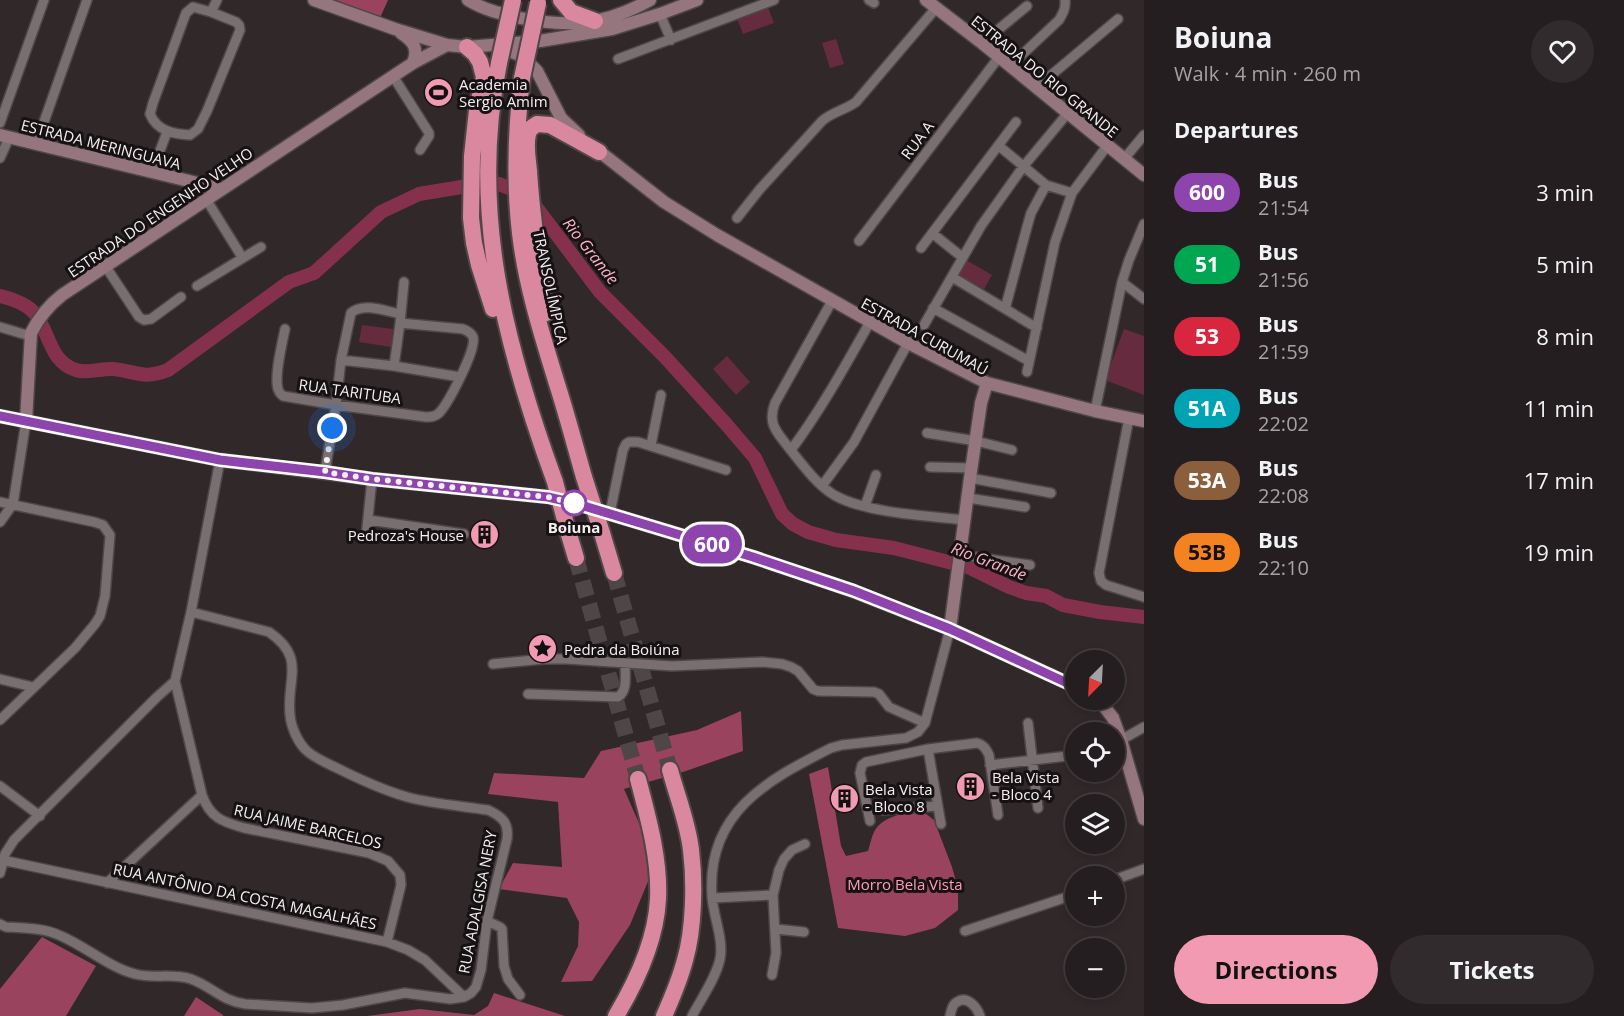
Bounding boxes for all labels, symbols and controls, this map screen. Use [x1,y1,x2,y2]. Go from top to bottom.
street label: ESTRADA DO RIO GRANDE [967,11,1123,141]
text: Boiuna [1174,18,1272,56]
button: heart [1531,20,1594,83]
text: Walk · 4 min · 260 m [1174,60,1361,87]
place label: Academia Sergio Amim [459,74,548,111]
sports icon: Academia Sergio Amim [422,77,454,109]
street label: ESTRADA MERINGUAVA [19,114,184,174]
text: Departures [1174,114,1298,144]
street label: RUA A [896,116,938,163]
street label: ESTRADA DO ENGENHO VELHO [64,143,256,281]
text: Bus [1258,164,1298,194]
text: 3 min [1536,177,1594,207]
text: 600 [1189,178,1225,206]
text: 21:54 [1258,194,1309,221]
water label: Rio Grande [558,213,624,289]
street label: TRANSOLÍMPICA [529,228,573,346]
text: Bus [1258,236,1298,266]
text: 5 min [1536,249,1594,279]
text: 51 [1195,250,1219,278]
text: 21:56 [1258,266,1309,293]
street label: ESTRADA CURUMAÚ [858,293,992,379]
text: Bus [1258,308,1298,338]
text: 8 min [1536,321,1594,351]
text: 53 [1195,322,1219,350]
text: 21:59 [1258,338,1309,365]
street label: RUA TARITUBA [298,374,403,408]
text: Bus [1258,380,1298,410]
text: 11 min [1524,393,1594,423]
text: 51A [1188,394,1226,422]
text: 22:02 [1258,410,1309,437]
your location [317,413,347,443]
text: Bus [1258,452,1298,482]
text: 17 min [1524,465,1594,495]
text: 53A [1188,466,1226,494]
text: 22:08 [1258,482,1309,509]
marker: Boiuna [561,490,587,516]
place label: Boiuna [548,517,600,537]
building icon: Pedroza's House [469,519,501,551]
line badge: 600 [678,524,746,564]
text: Bus [1258,524,1298,554]
place label: Pedroza's House [348,525,464,545]
text: 600 [694,530,730,558]
water label: Rio Grande [948,537,1030,585]
text: 19 min [1524,537,1594,567]
text: 53B [1188,538,1226,566]
text: 22:10 [1258,554,1309,581]
place icon: Pedra da Boiúna [527,633,559,665]
place label: Pedra da Boiúna [564,639,680,659]
north arrow [1065,650,1125,710]
map controls [1065,650,1125,998]
button: locate [1065,722,1125,782]
place label: Bela Vista - Bloco 4 [992,767,1060,804]
building icon: Bela Vista - Bloco 4 [955,770,987,802]
place label: Bela Vista - Bloco 8 [865,779,933,816]
building icon: Bela Vista - Bloco 8 [828,782,860,814]
button: layers [1065,794,1125,854]
street label: RUA JAIME BARCELOS [232,799,384,853]
street label: RUA ADALGISA NERY [453,828,501,975]
street label: RUA ANTÔNIO DA COSTA MAGALHÃES [111,858,379,934]
button: + [1065,866,1125,926]
park label: Morro Bela Vista [847,874,963,894]
button: Directions [1174,935,1378,1004]
button: Tickets [1390,935,1594,1004]
button: − [1065,938,1125,998]

